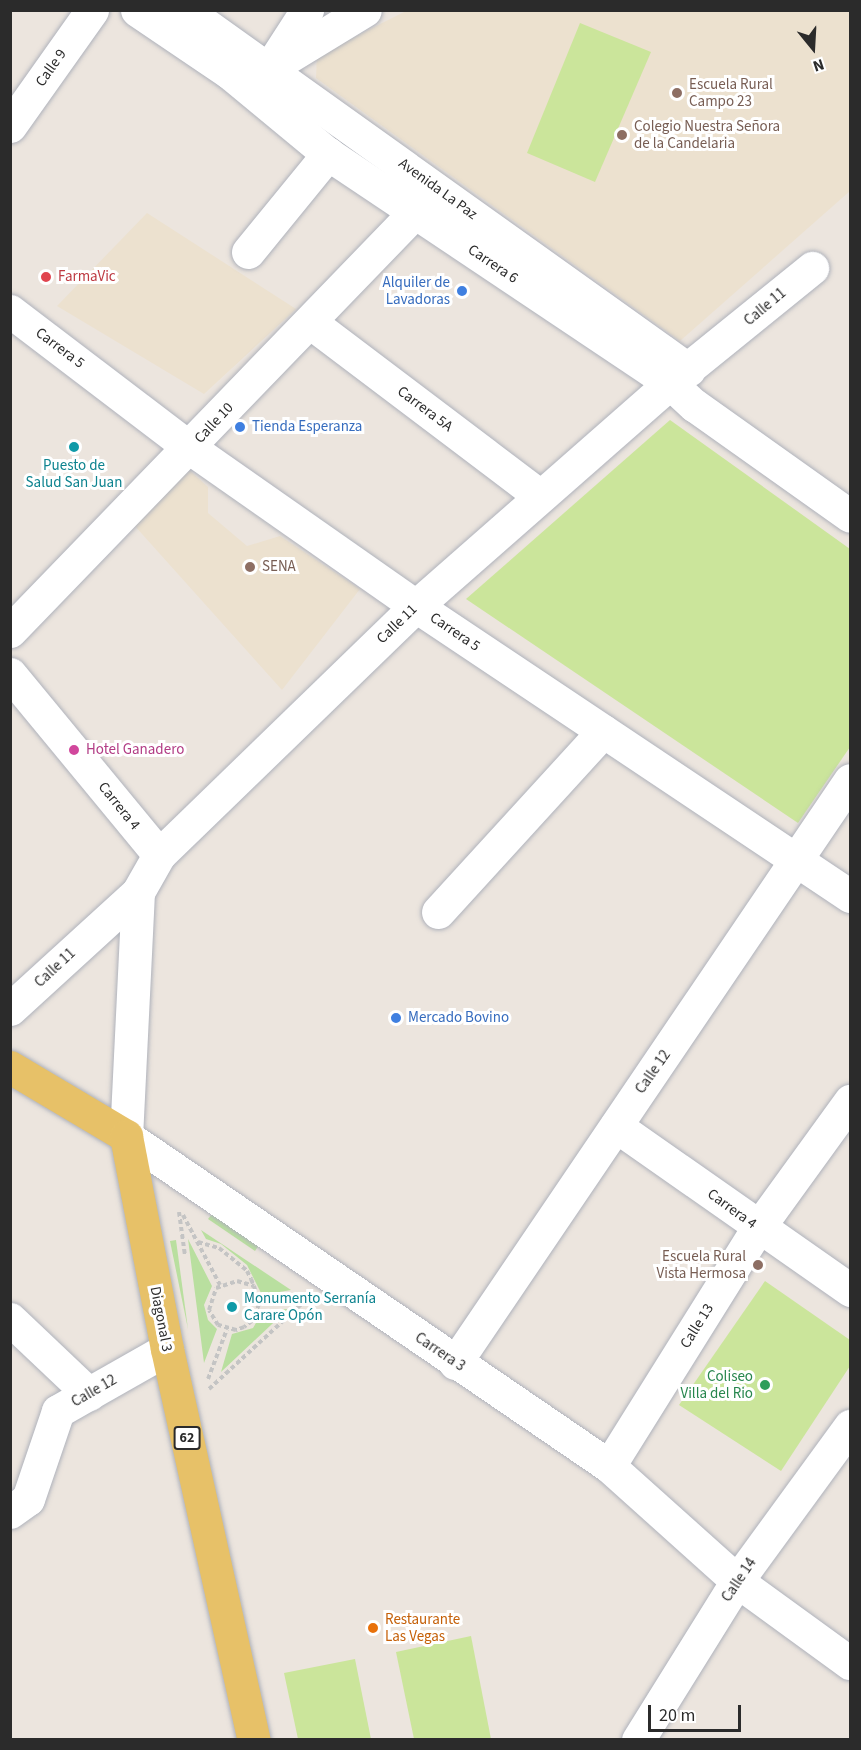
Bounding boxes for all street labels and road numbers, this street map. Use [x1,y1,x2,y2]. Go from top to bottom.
street label: Calle 9 [32,46,70,90]
street label: Avenida La Paz [395,154,481,224]
street label: Carrera 6 [464,241,522,287]
street label: Calle 11 [740,284,790,330]
street label: Carrera 5 [32,324,88,372]
street label: Carrera 5A [394,382,456,436]
street label: Calle 10 [191,399,237,447]
street label: Calle 11 [373,600,421,648]
street label: Carrera 5 [426,609,484,655]
street label: Carrera 4 [94,778,144,834]
street label: Calle 11 [31,945,79,991]
street label: Calle 12 [632,1047,674,1097]
street label: Carrera 4 [704,1185,760,1233]
street label: Diagonal 3 [146,1285,176,1353]
street label: Calle 13 [676,1300,718,1352]
street label: Carrera 3 [411,1329,469,1375]
street label: Calle 12 [68,1371,120,1411]
road number: 62 [174,1427,201,1449]
street label: Calle 14 [718,1555,760,1605]

